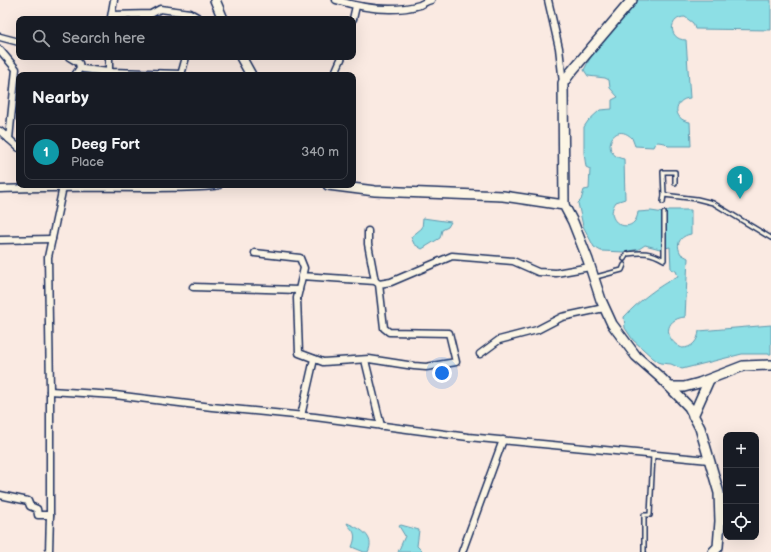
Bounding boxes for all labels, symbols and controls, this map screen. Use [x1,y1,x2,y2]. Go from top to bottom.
search box [16,16,356,60]
icon: search [30,27,52,49]
text: Search here [62,29,145,48]
text: Nearby [32,88,89,108]
text: Deeg Fort [71,135,140,154]
text: 1 [43,144,49,160]
text: 340 m [301,144,339,160]
text: Place [71,154,104,170]
pin: 1 [727,166,753,199]
your location [432,363,452,383]
map controls [723,432,759,540]
button: + [723,432,759,468]
button: − [723,468,759,504]
button: locate [723,504,759,540]

